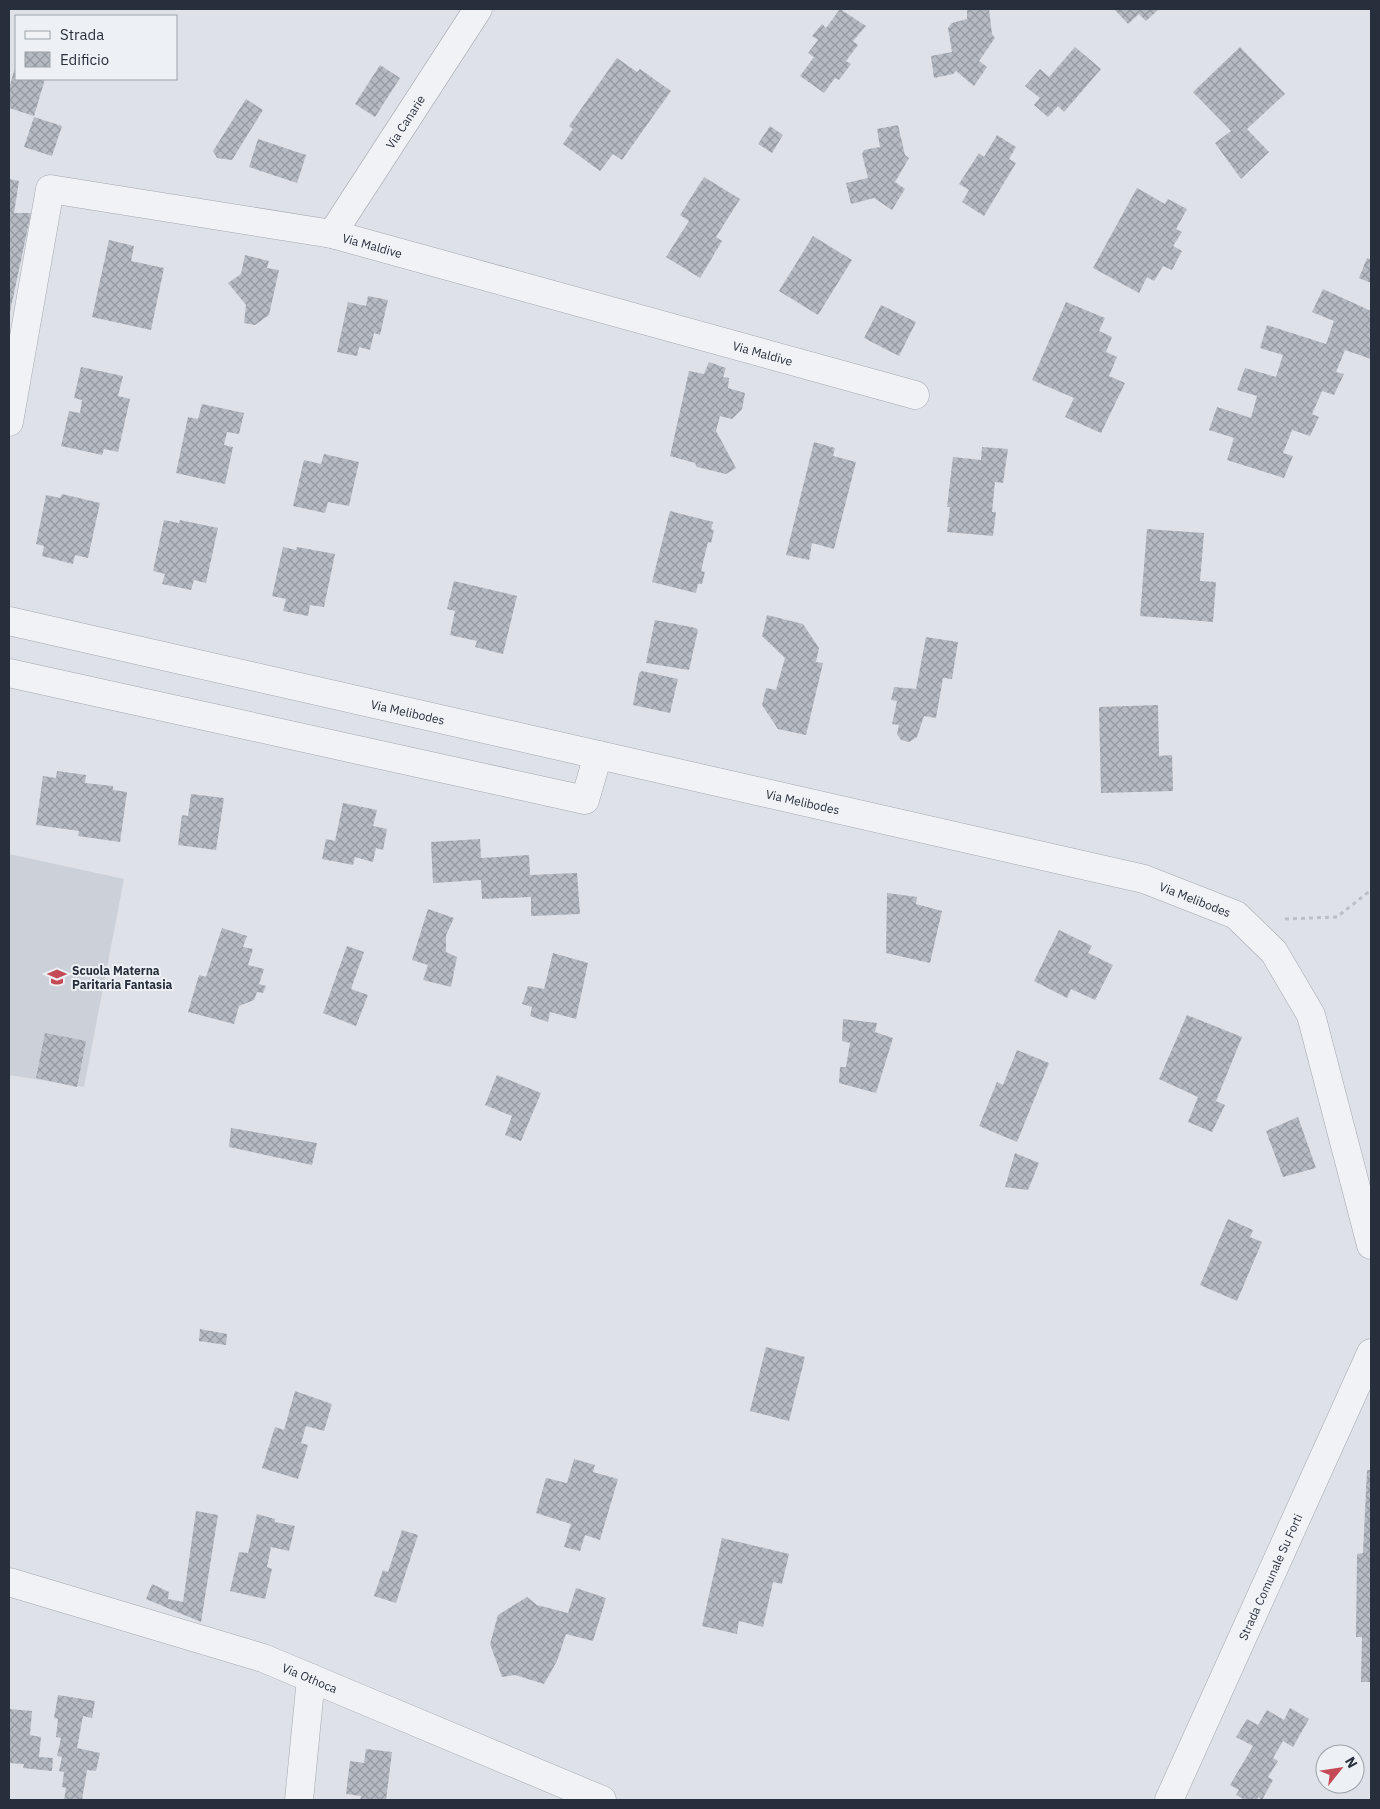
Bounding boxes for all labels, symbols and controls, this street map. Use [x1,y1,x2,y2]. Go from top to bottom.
legend [15,15,178,80]
text: Strada [60,25,104,44]
text: Edificio [60,50,109,69]
street label: Via Canarie [382,92,428,151]
street label: Via Maldive [341,230,404,261]
street label: Via Maldive [731,338,795,368]
street label: Via Melibodes [369,696,446,727]
street label: Via Melibodes [764,786,841,817]
street label: Via Melibodes [1157,878,1233,920]
place label: Scuola Materna Paritaria Fantasia [72,963,173,992]
school or university icon: Scuola Materna Paritaria Fantasia [46,966,68,988]
street label: Strada Comunale Su Forti [1235,1511,1305,1642]
street label: Via Othoca [280,1659,340,1696]
north arrow [1315,1744,1365,1794]
text: N [1341,1754,1362,1771]

